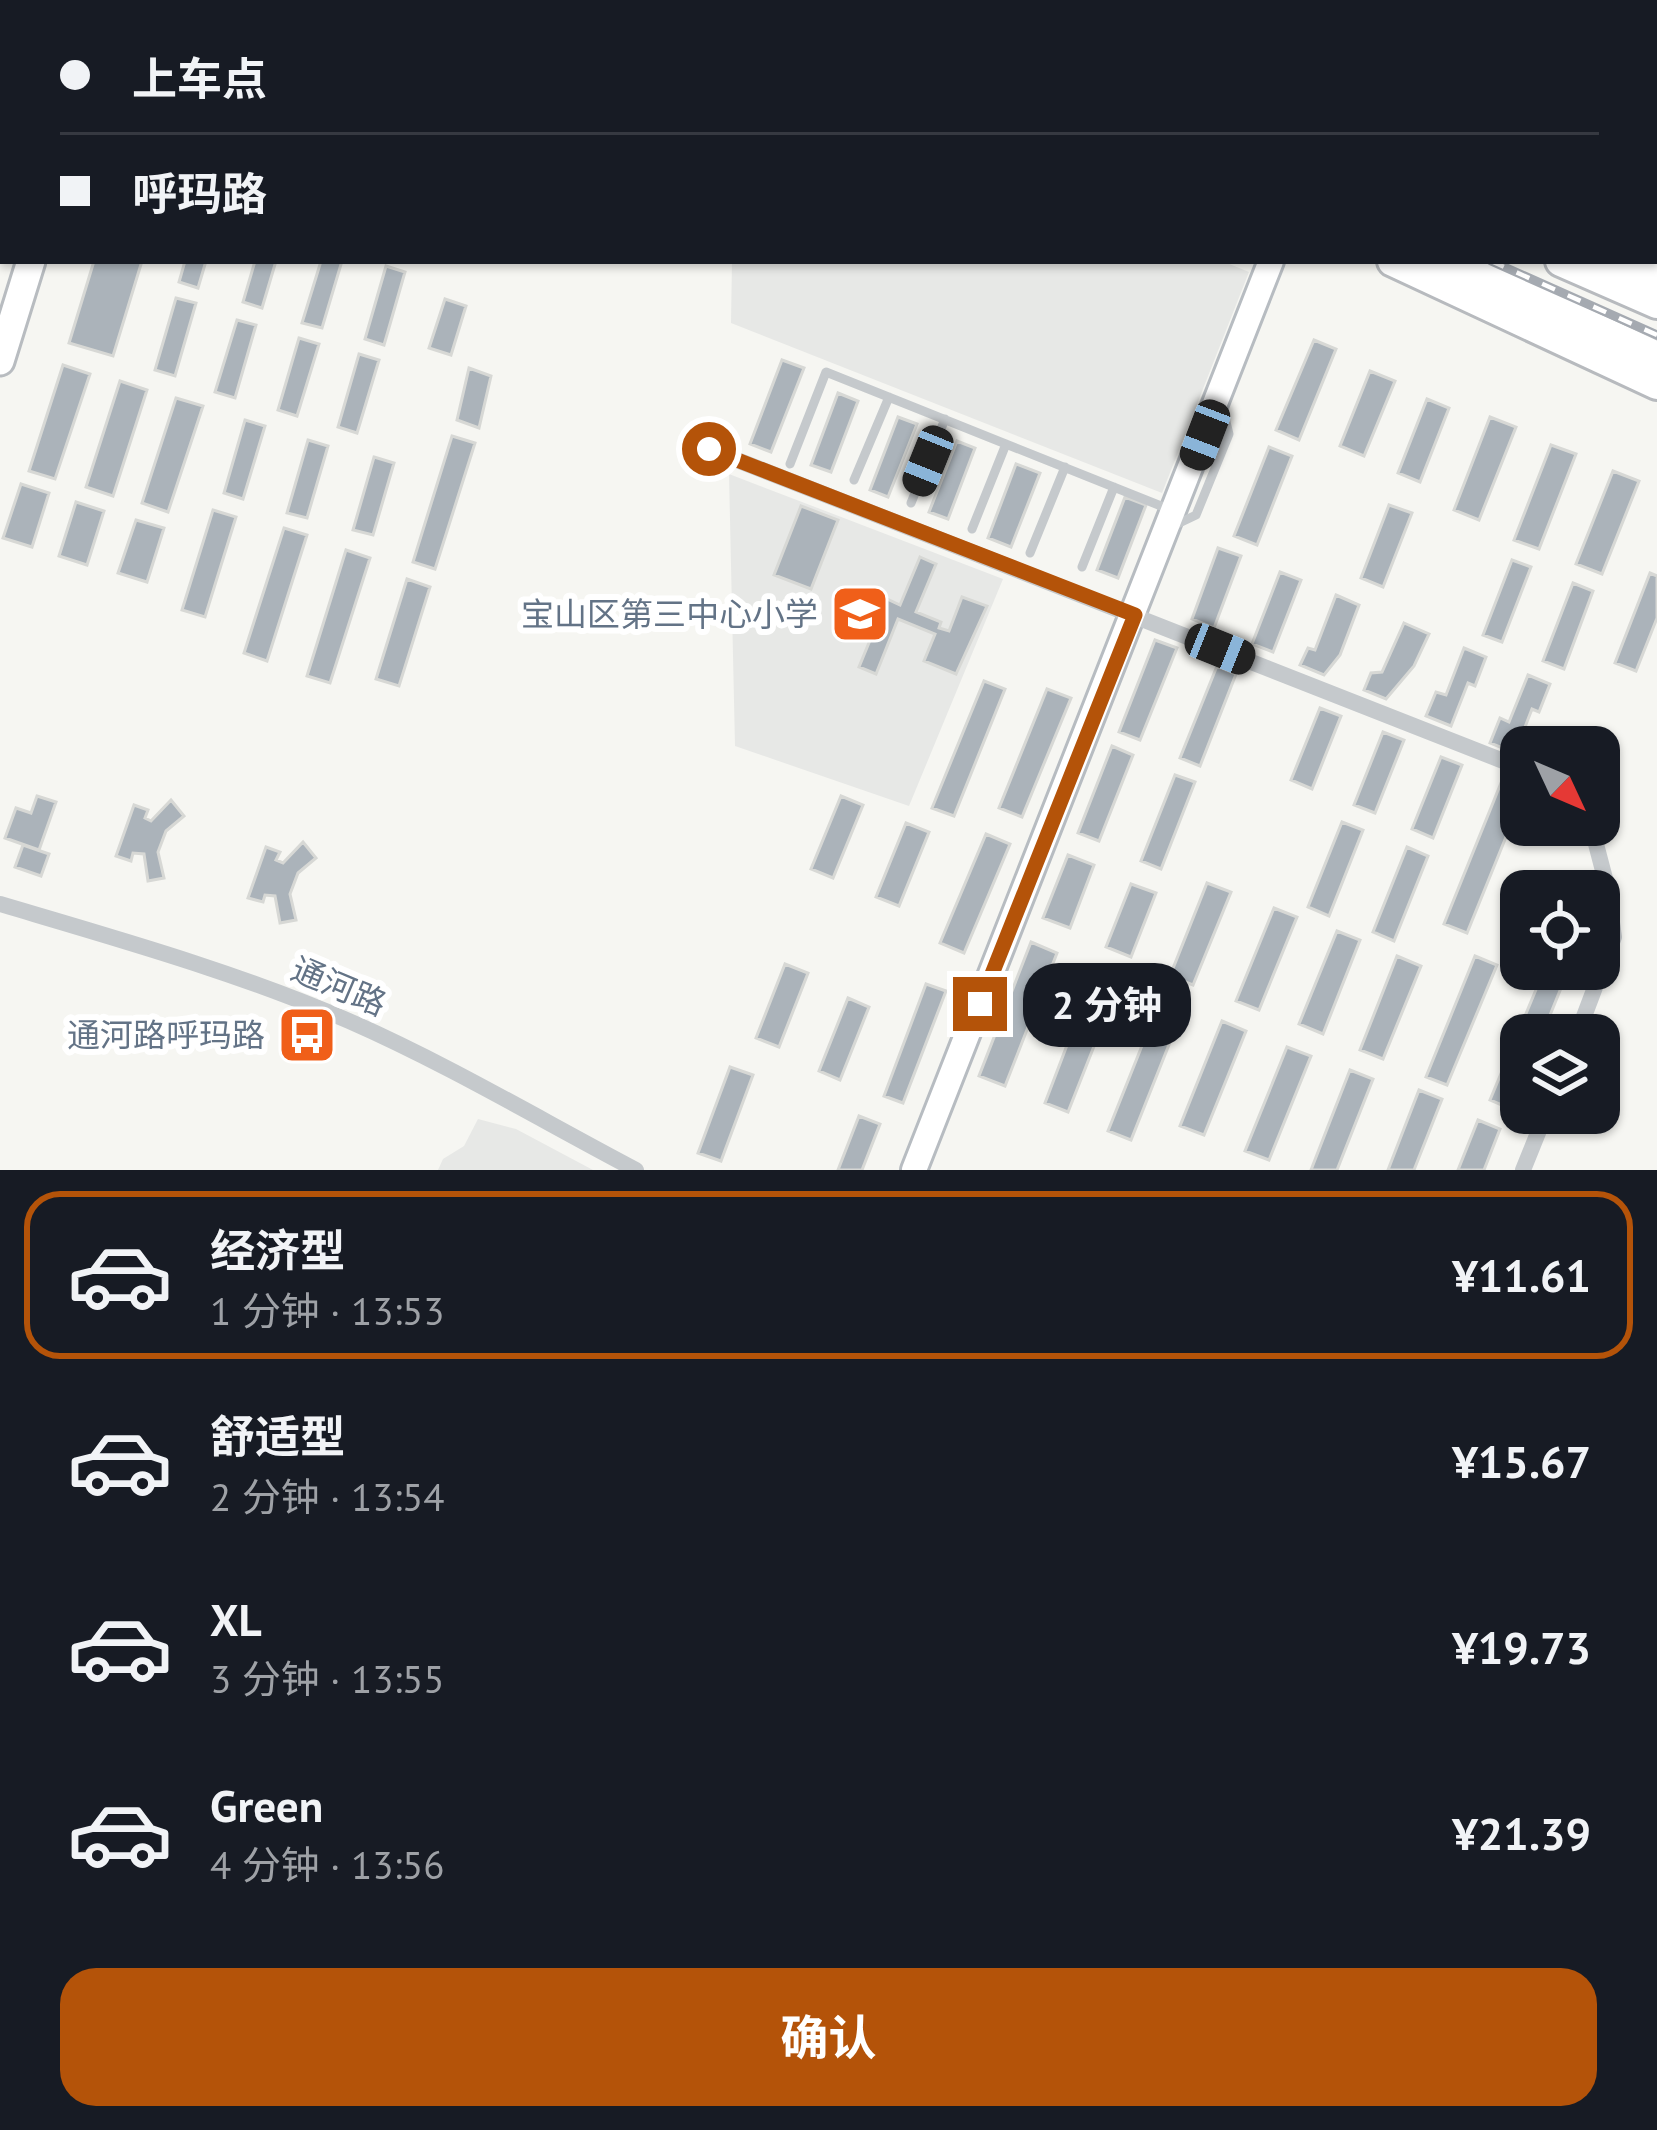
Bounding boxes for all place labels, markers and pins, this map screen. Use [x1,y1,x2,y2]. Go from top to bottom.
school or university icon: 宝山区第三中心小学 [829,583,891,645]
place label: 宝山区第三中心小学 [521,592,818,635]
bus stop icon: 通河路呼玛路 [276,1004,338,1066]
place label: 通河路呼玛路 [67,1013,265,1056]

